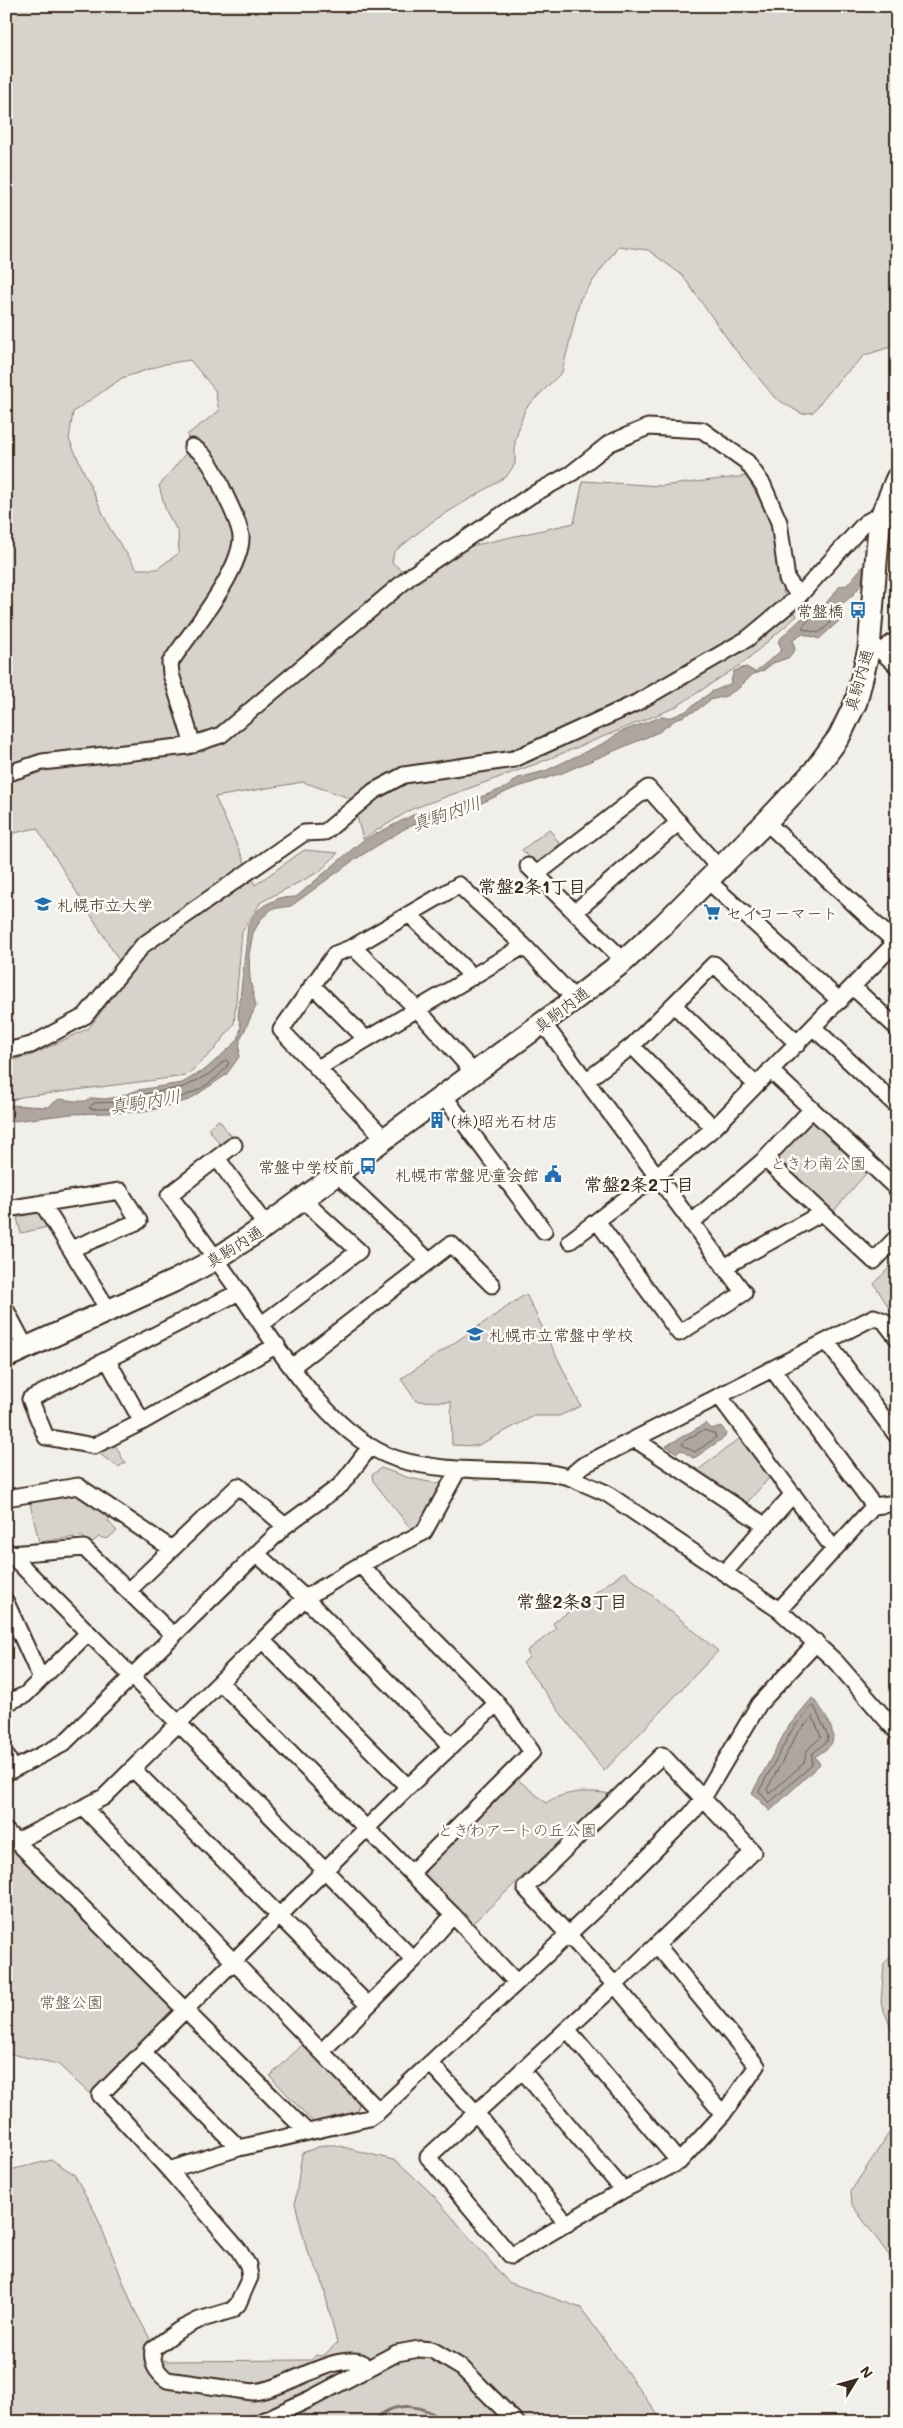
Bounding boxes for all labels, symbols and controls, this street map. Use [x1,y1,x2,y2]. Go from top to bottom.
place label: 常盤橋 [796,600,844,621]
bus stop icon: 常盤橋 [848,600,868,620]
street label: 真駒内通 [839,646,877,714]
water label: 真駒内川 [408,790,484,836]
district label: 常盤2条1丁目 [478,874,586,898]
school or university icon: 札幌市立大学 [33,894,53,914]
place label: 札幌市立大学 [57,894,153,915]
supermarket icon: セイコーマート [702,902,722,922]
place label: セイコーマート [726,902,838,923]
street label: 真駒内通 [529,981,593,1037]
water label: 真駒内川 [108,1084,182,1118]
building icon: (株)昭光石材店 [427,1110,447,1130]
place label: (株)昭光石材店 [451,1110,558,1131]
park label: ときわ南公園 [770,1152,866,1173]
place label: 常盤中学校前 [258,1156,354,1177]
bus stop icon: 常盤中学校前 [358,1156,378,1176]
place label: 札幌市常盤児童会館 [395,1164,539,1185]
public building icon: 札幌市常盤児童会館 [543,1164,563,1184]
district label: 常盤2条2丁目 [584,1172,694,1196]
street label: 真駒内通 [201,1220,267,1272]
school or university icon: 札幌市立常盤中学校 [465,1324,485,1344]
place label: 札幌市立常盤中学校 [489,1324,633,1345]
district label: 常盤2条3丁目 [517,1589,627,1613]
park label: ときわアートの丘公園 [437,1819,597,1840]
park label: 常盤公園 [39,1991,103,2012]
north arrow [830,2356,880,2406]
text: N [856,2362,878,2382]

